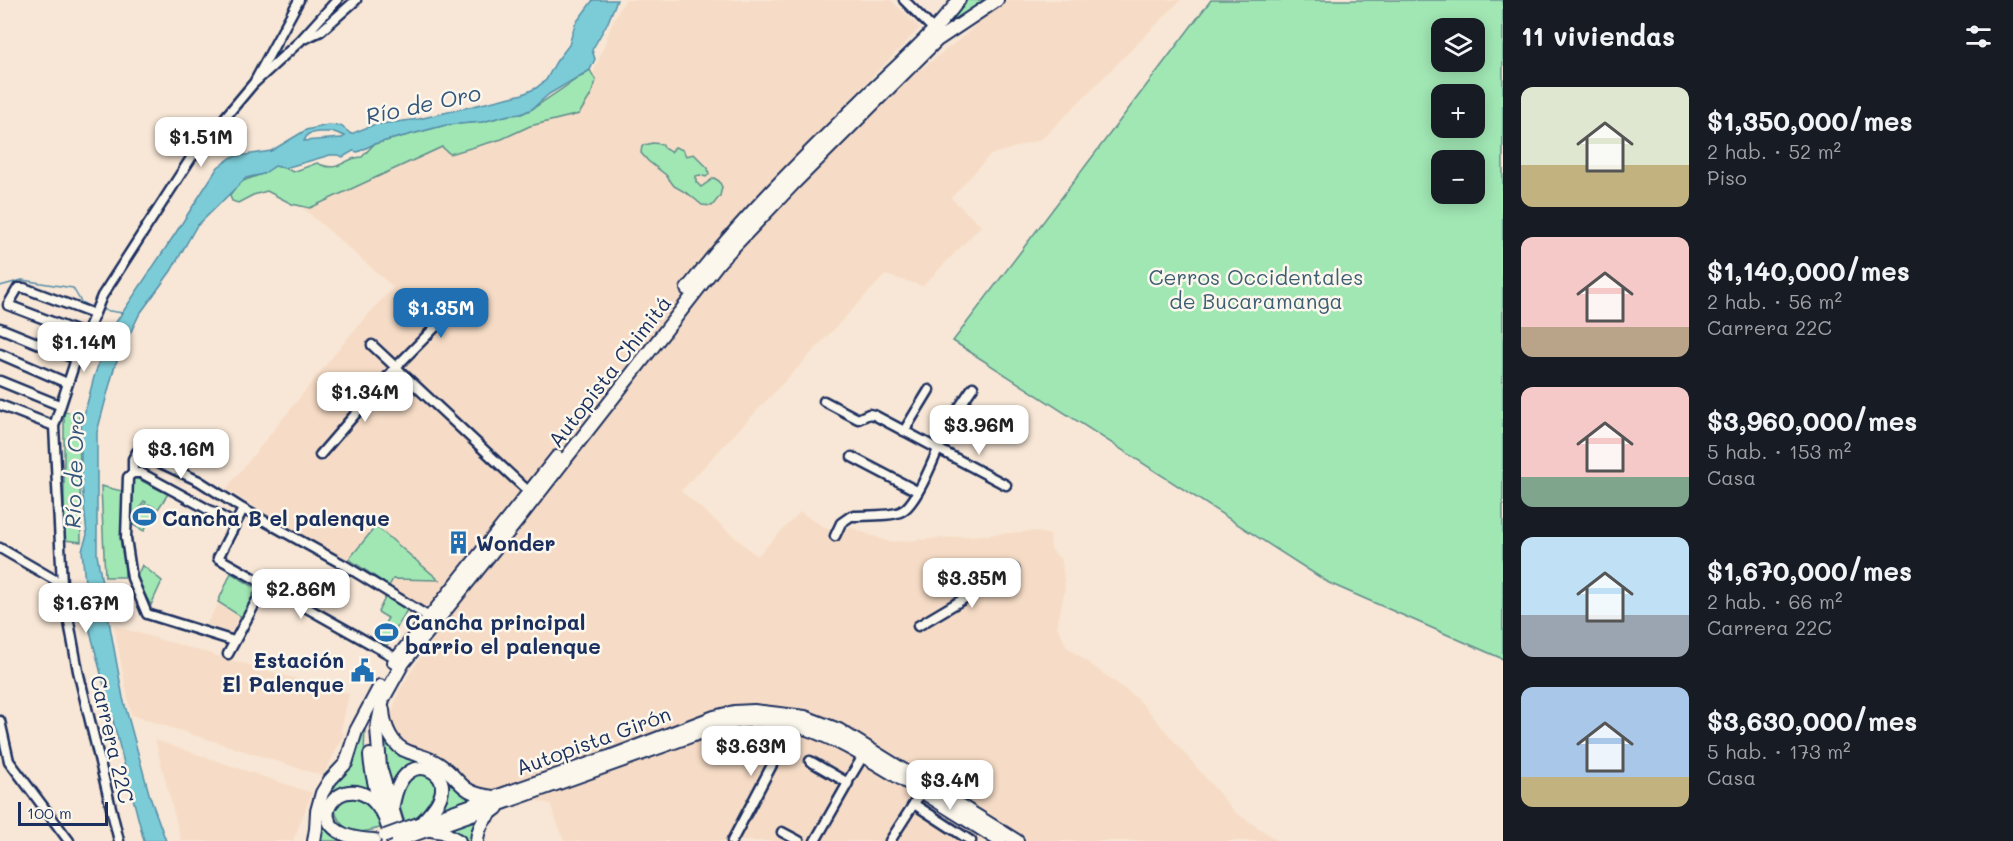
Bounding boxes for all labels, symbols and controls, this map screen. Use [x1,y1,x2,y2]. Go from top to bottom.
map controls [1431,18,1485,204]
button: layers [1431,18,1485,72]
text: 11 viviendas [1521,19,1675,53]
icon: filters [1962,20,1995,53]
water label: Río de Oro [363,78,483,130]
button: + [1431,84,1485,138]
text: $1,350,000/mes [1707,104,1913,138]
icon: home [1569,111,1641,183]
pin: $1.51M [152,117,250,168]
text: $1.51M [169,123,233,149]
text: 2 hab. · 52 m² [1707,138,1841,164]
button: − [1431,150,1485,204]
text: Piso [1707,164,1747,190]
text: $1,140,000/mes [1707,254,1910,288]
icon: home [1569,261,1641,333]
park label: Cerros Occidentales de Bucaramanga [1149,263,1363,314]
pin: $1.35M [392,288,490,339]
text: 2 hab. · 56 m² [1707,288,1842,314]
street label: Autopista Chimitá [541,290,677,452]
text: $1.35M [407,294,475,320]
text: Carrera 22C [1707,314,1832,340]
pin: $1.14M [35,322,133,373]
text: $1.14M [51,328,117,354]
pin: $1.34M [316,372,414,423]
text: $1.34M [331,378,399,404]
text: $3,960,000/mes [1707,404,1917,438]
pin: $3.96M [930,405,1028,456]
water label: Río de Oro [57,411,91,529]
text: $3.96M [944,411,1014,437]
icon: home [1569,411,1641,483]
pin: $3.16M [132,429,230,480]
text: $3.16M [147,435,215,461]
text: 5 hab. · 153 m² [1707,438,1851,464]
text: Casa [1707,464,1756,490]
sports icon: Cancha B el palenque [131,504,157,530]
place label: Cancha B el palenque [162,504,390,531]
building icon: Wonder [445,529,471,555]
place label: Wonder [476,529,556,556]
text: $1,670,000/mes [1707,554,1912,588]
pin: $3.35M [923,558,1021,609]
icon: home [1569,561,1641,633]
text: $3.35M [937,564,1007,590]
pin: $2.86M [252,569,350,620]
text: $2.86M [266,575,336,601]
pin: $1.67M [37,583,135,634]
text: 2 hab. · 66 m² [1707,588,1843,614]
text: $1.67M [53,589,119,615]
place label: Cancha principal barrio el palenque [405,608,601,659]
text: Carrera 22C [1707,614,1832,640]
sports icon: Cancha principal barrio el palenque [374,620,400,646]
place label: Estación El Palenque [222,646,344,697]
public building icon: Estación El Palenque [349,658,375,684]
street label: Carrera 22C [85,672,141,806]
street label: Autopista Girón [512,699,674,781]
text: $3,630,000/mes [1707,704,1917,738]
icon: home [1569,711,1641,783]
pin: $3.63M [702,726,800,777]
text: $3.63M [716,732,786,758]
text: 5 hab. · 173 m² [1707,738,1851,764]
pin: $3.4M [908,760,992,811]
text: Casa [1707,764,1756,790]
text: $3.4M [920,766,980,792]
scale bar [18,799,108,826]
text: 100 m [27,802,72,823]

